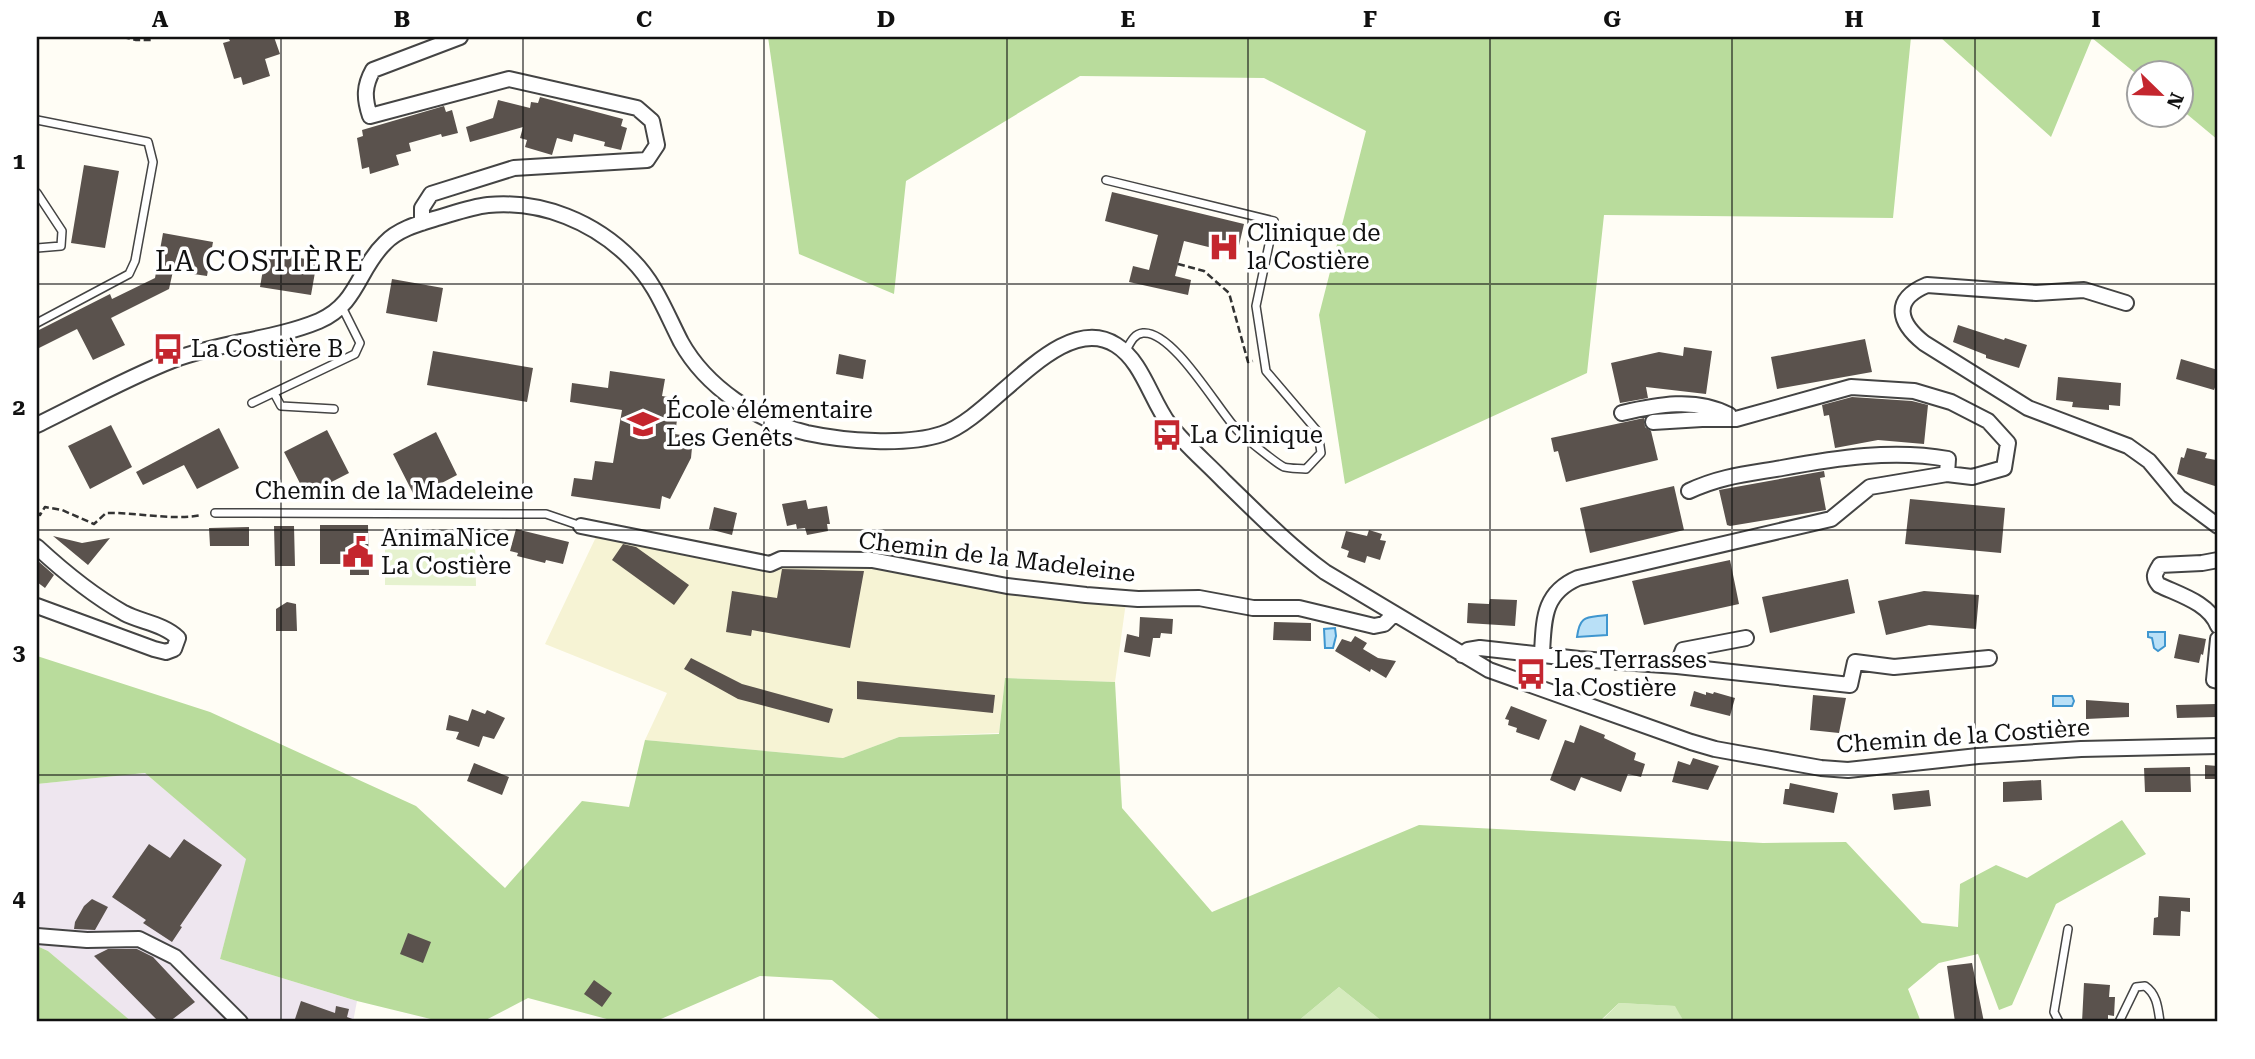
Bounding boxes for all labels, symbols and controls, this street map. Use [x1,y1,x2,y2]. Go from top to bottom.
text: A [152,6,169,33]
text: B [394,6,410,33]
text: C [636,6,652,33]
text: D [877,6,895,33]
text: E [1121,6,1135,33]
text: F [1363,6,1377,33]
text: G [1603,6,1621,33]
text: H [1845,6,1864,33]
text: I [2091,6,2101,33]
north arrow [2126,60,2196,130]
text: N [2162,89,2189,112]
text: 1 [13,148,26,175]
place label: Clinique de la Costière [1247,219,1380,275]
hospital icon: Clinique de la Costière [1207,230,1241,264]
district label: LA COSTIÈRE [155,244,365,278]
bus stop icon: La Costière B [151,332,185,366]
place label: La Costière B [191,335,343,363]
text: 2 [13,394,25,421]
place label: École élémentaire Les Genêts [666,395,873,452]
school or university icon: École élémentaire Les Genêts [626,407,660,441]
bus stop icon: La Clinique [1150,418,1184,452]
place label: La Clinique [1190,421,1323,449]
street label: Chemin de la Madeleine [255,477,533,505]
place label: AnimaNice La Costière [381,524,511,580]
street label: Chemin de la Madeleine [857,526,1137,588]
public building icon: AnimaNice La Costière [341,535,375,569]
text: 3 [13,639,26,666]
place label: Les Terrasses la Costière [1554,646,1707,702]
bus stop icon: Les Terrasses la Costière [1514,657,1548,691]
street label: Chemin de la Costière [1835,713,2091,759]
text: 4 [13,885,26,912]

